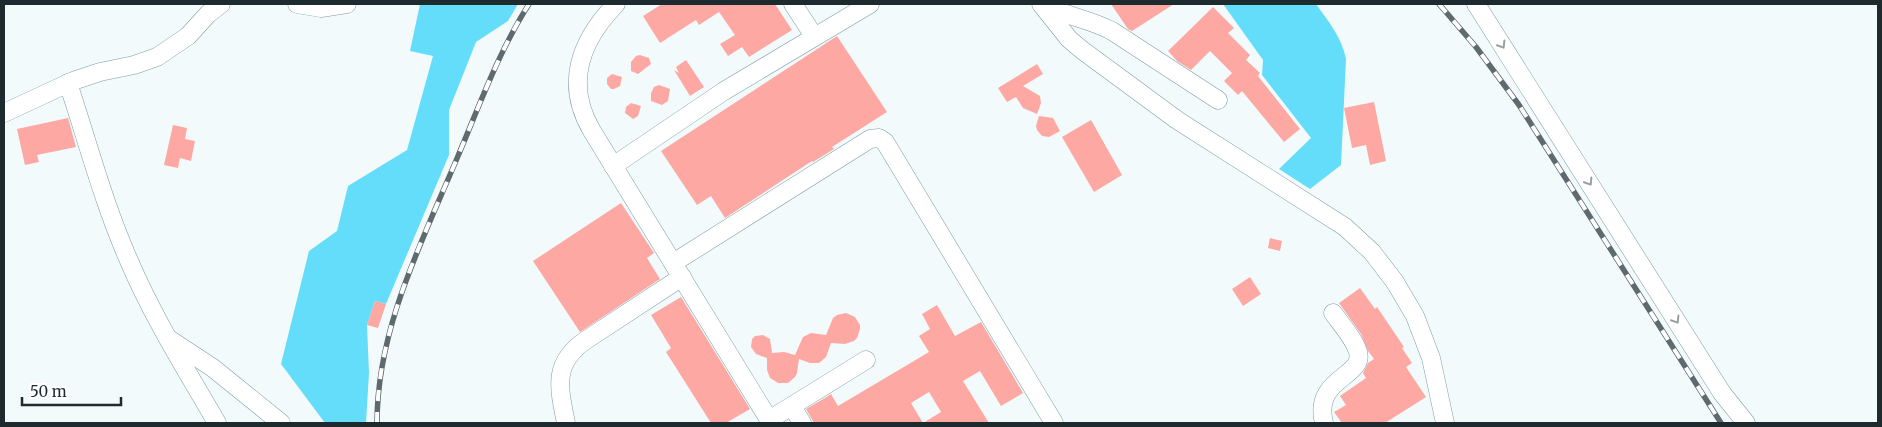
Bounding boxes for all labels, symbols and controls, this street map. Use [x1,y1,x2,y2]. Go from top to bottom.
one-way arrow [1496,39,1505,49]
one-way arrow [1583,177,1592,186]
one-way arrow [1670,314,1679,323]
scale bar [22,374,121,406]
text: 50 m [30,382,67,401]

